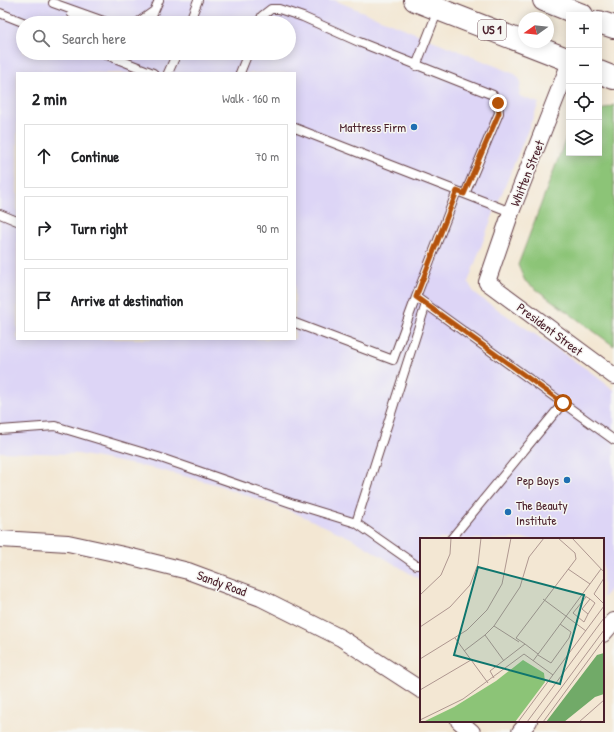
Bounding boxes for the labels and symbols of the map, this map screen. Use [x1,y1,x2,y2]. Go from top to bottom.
north arrow [518,12,554,48]
road number: US 1 [478,20,506,40]
route end [489,94,507,112]
place label: Mattress Firm [339,118,406,136]
marker: Mattress Firm [409,122,419,132]
street label: Whitten Street [506,137,549,209]
street label: President Street [513,298,587,360]
route start [554,394,572,412]
place label: Pep Boys [517,471,559,489]
marker: Pep Boys [562,475,572,485]
place label: The Beauty Institute [516,496,568,529]
marker: The Beauty Institute [503,507,513,517]
inset map [420,538,604,722]
street label: Sandy Road [195,566,249,600]

